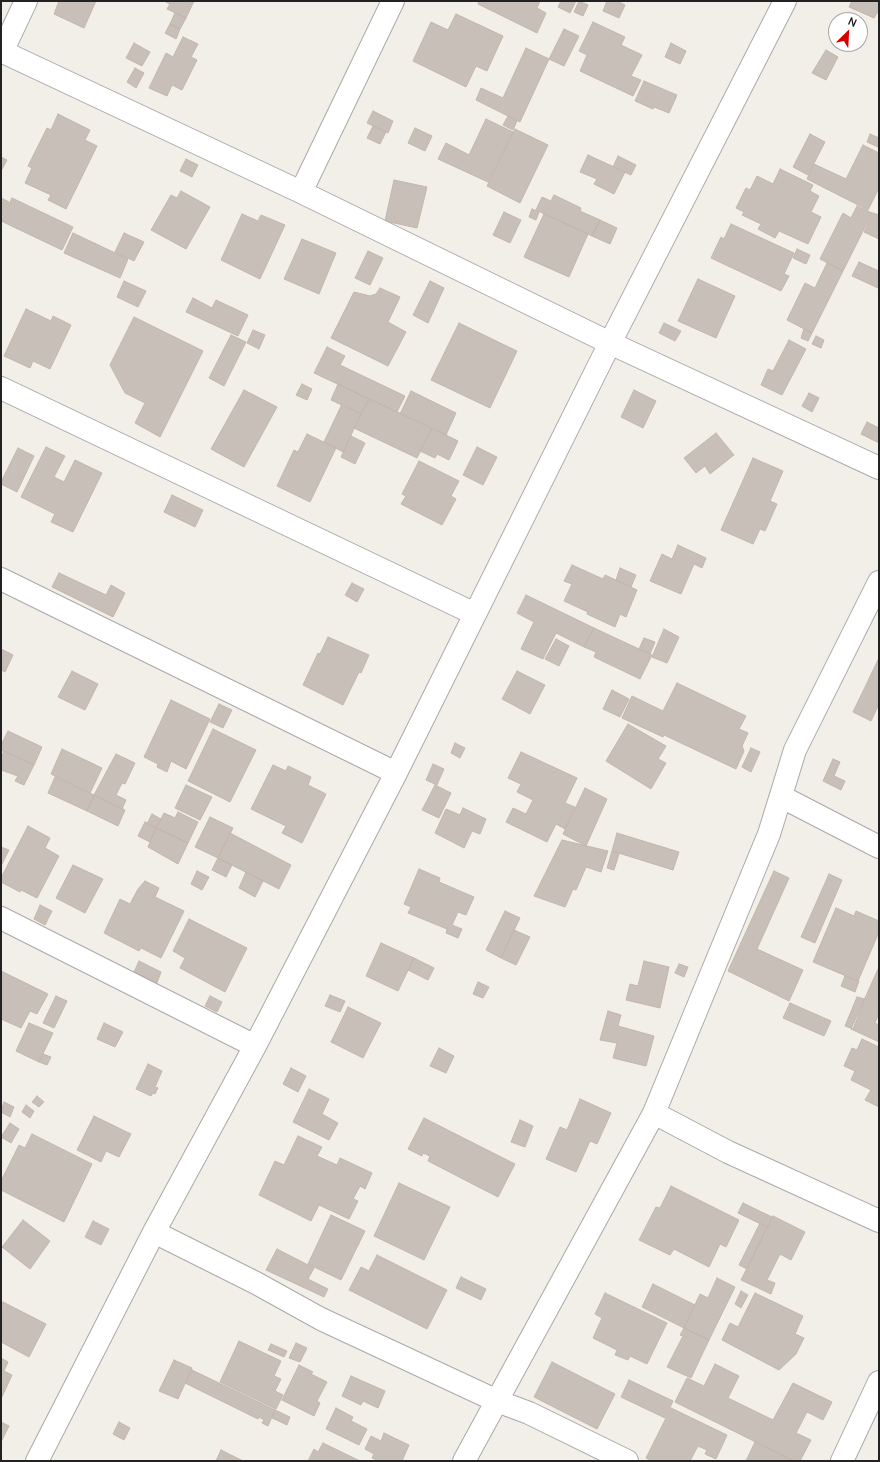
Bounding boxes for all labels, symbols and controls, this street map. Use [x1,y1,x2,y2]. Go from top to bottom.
north arrow [828,12,868,52]
text: N [846,13,859,30]

